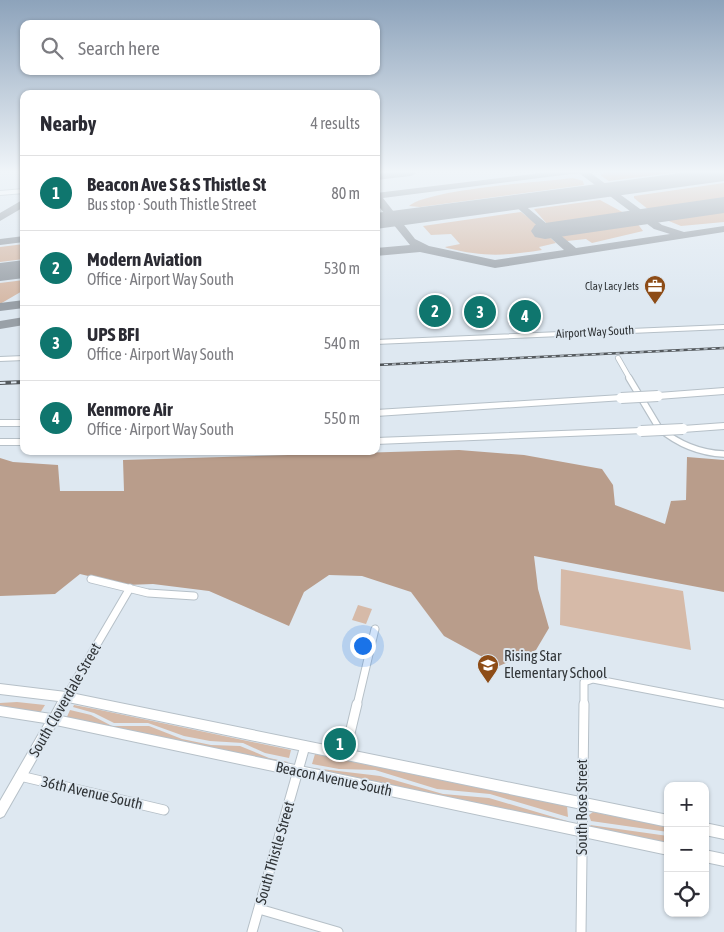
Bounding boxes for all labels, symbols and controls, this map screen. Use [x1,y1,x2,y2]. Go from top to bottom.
search box [20,20,380,75]
icon: search [38,34,66,62]
text: Search here [78,37,160,59]
text: Nearby [40,111,96,135]
text: 4 results [310,114,360,132]
text: Beacon Ave S & S Thistle St [87,173,266,195]
text: 1 [52,184,60,202]
text: 80 m [331,184,360,202]
text: Bus stop · South Thistle Street [87,195,257,213]
text: Modern Aviation [87,248,202,270]
text: 2 [52,259,60,277]
text: 530 m [324,259,360,277]
text: Office · Airport Way South [87,270,234,288]
office icon: Clay Lacy Jets [643,274,667,305]
place label: Clay Lacy Jets [585,280,639,292]
pin: 2 [419,292,451,330]
pin: 3 [464,293,496,331]
pin: 4 [509,297,541,335]
text: UPS BFI [87,323,140,345]
street label: Airport Way South [556,323,634,341]
text: 3 [52,334,60,352]
text: 540 m [324,334,360,352]
text: Office · Airport Way South [87,345,234,363]
text: Kenmore Air [87,398,173,420]
text: 4 [52,409,60,427]
text: 550 m [324,409,360,427]
text: Office · Airport Way South [87,420,234,438]
your location [350,633,376,659]
street label: South Cloverdale Street [25,640,104,760]
place label: Rising Star Elementary School [504,647,607,681]
school or university icon: Rising Star Elementary School [476,653,500,684]
pin: 1 [324,725,356,763]
street label: Beacon Avenue South [274,758,394,799]
street label: South Rose Street [573,759,590,855]
street label: 36th Avenue South [40,773,144,812]
map controls [664,782,709,917]
button: + [664,782,709,827]
street label: South Thistle Street [252,799,297,906]
button: − [664,827,709,872]
button: locate [664,872,709,917]

